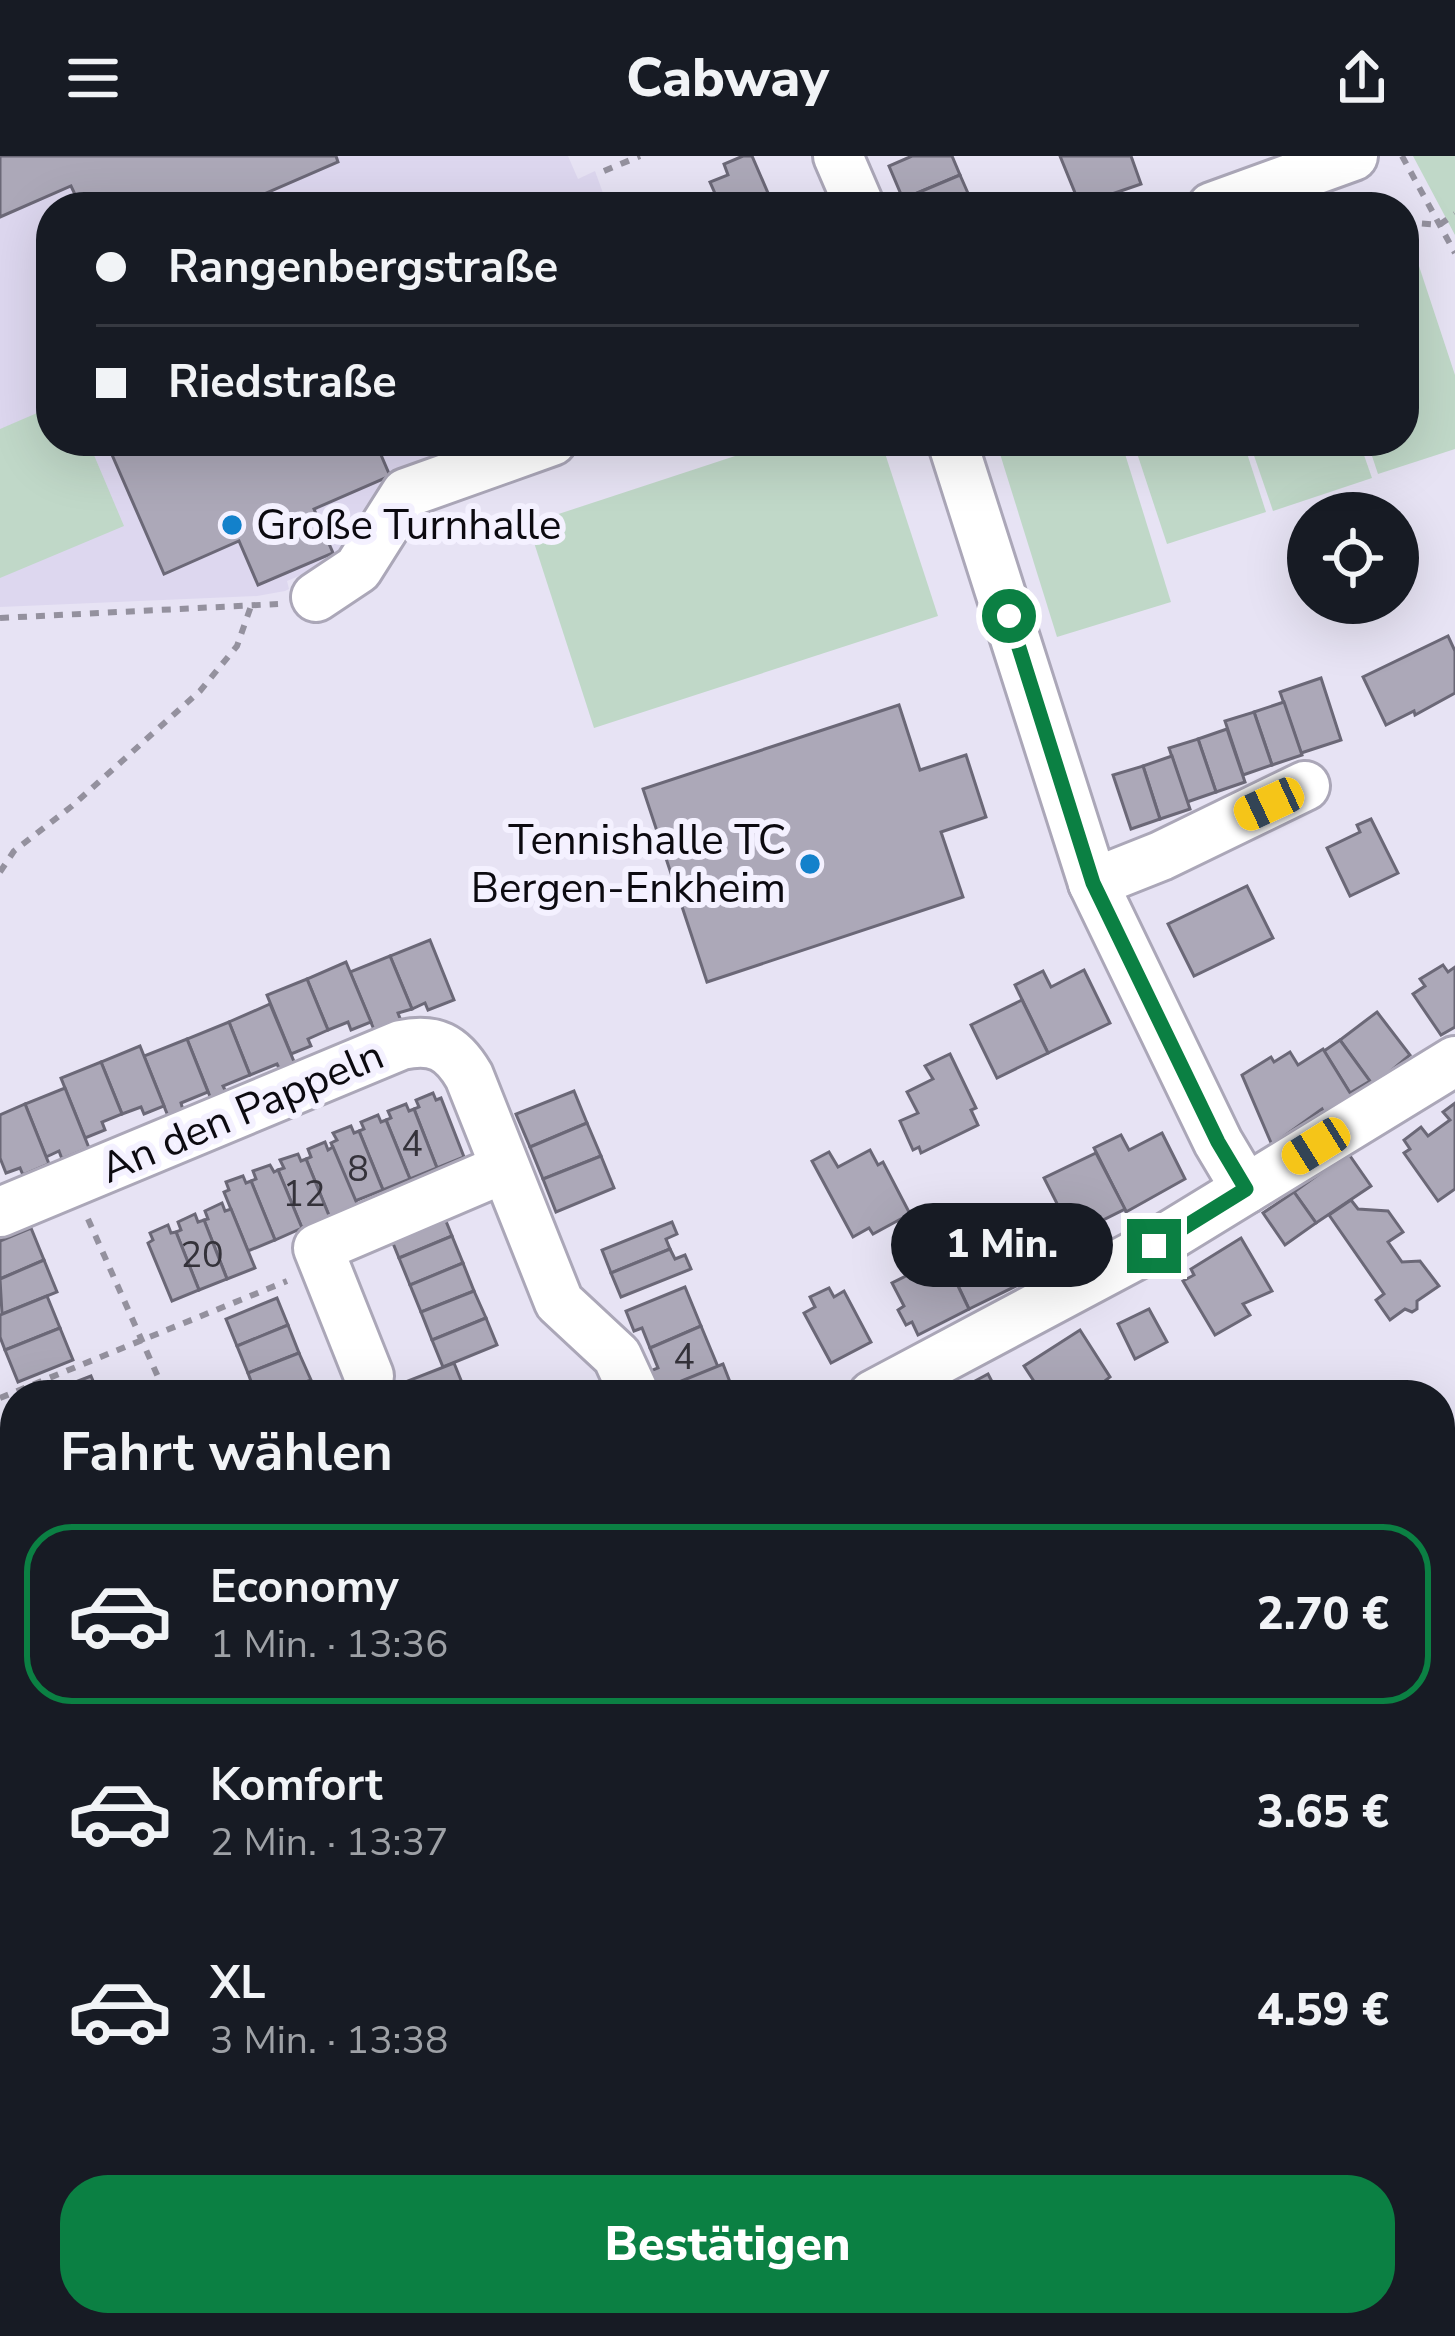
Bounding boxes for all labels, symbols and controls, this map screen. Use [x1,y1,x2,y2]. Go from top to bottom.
text: Cabway [626,41,829,115]
icon: menu [60,45,126,111]
icon: share [1329,45,1395,111]
text: Rangenbergstraße [168,237,558,298]
text: Riedstraße [168,352,397,413]
map controls [1287,492,1419,624]
button: locate [1287,492,1419,624]
place label: Große Turnhalle [256,497,561,554]
marker: Große Turnhalle [219,512,245,538]
route start [982,589,1036,643]
car [1229,772,1309,836]
place label: Tennishalle TC Bergen-Enkheim [471,812,786,917]
marker: Tennishalle TC Bergen-Enkheim [797,851,823,877]
street label: An den Pappeln [92,1027,392,1197]
car [1276,1112,1356,1180]
house number: 4 [401,1120,423,1169]
house number: 8 [347,1145,369,1194]
house number: 12 [282,1170,326,1219]
callout: 1 Min. [890,1204,1112,1288]
text: 1 Min. [946,1218,1058,1271]
route end [1127,1219,1181,1273]
house number: 20 [180,1231,224,1280]
house number: 4 [673,1333,695,1382]
text: Fahrt wählen [60,1415,393,1489]
text: Economy [210,1557,399,1618]
icon: car [66,1560,174,1668]
text: 2.70 € [1257,1584,1389,1645]
text: 1 Min. · 13:36 [210,1618,448,1671]
text: Komfort [210,1755,383,1816]
icon: car [66,1758,174,1866]
text: 3.65 € [1257,1782,1389,1843]
text: 2 Min. · 13:37 [210,1816,448,1869]
text: XL [210,1953,266,2014]
icon: car [66,1956,174,2064]
text: 4.59 € [1257,1980,1389,2041]
text: 3 Min. · 13:38 [210,2014,448,2067]
button: Bestätigen [60,2175,1395,2313]

